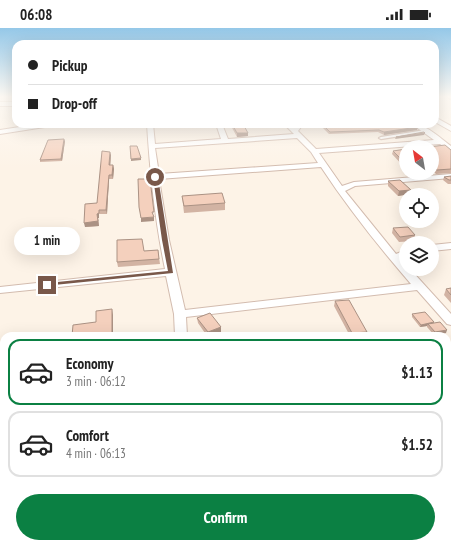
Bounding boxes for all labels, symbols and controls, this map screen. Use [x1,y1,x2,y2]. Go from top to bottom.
text: 06:08 [20,5,52,24]
text: Pickup [52,56,87,75]
text: Drop-off [52,94,97,113]
north arrow [399,140,439,180]
map controls [399,140,439,276]
route start [146,168,164,186]
button: locate [399,188,439,228]
callout: 1 min [14,227,80,255]
text: 1 min [34,232,60,249]
button: layers [399,236,439,276]
route end [38,276,56,294]
icon: car [18,354,54,390]
text: Economy [66,354,114,373]
text: $1.13 [401,363,433,382]
text: 3 min · 06:12 [66,373,126,390]
icon: car [18,426,54,462]
text: Comfort [66,426,109,445]
text: $1.52 [401,435,433,454]
text: 4 min · 06:13 [66,445,126,462]
button: Confirm [16,494,435,540]

